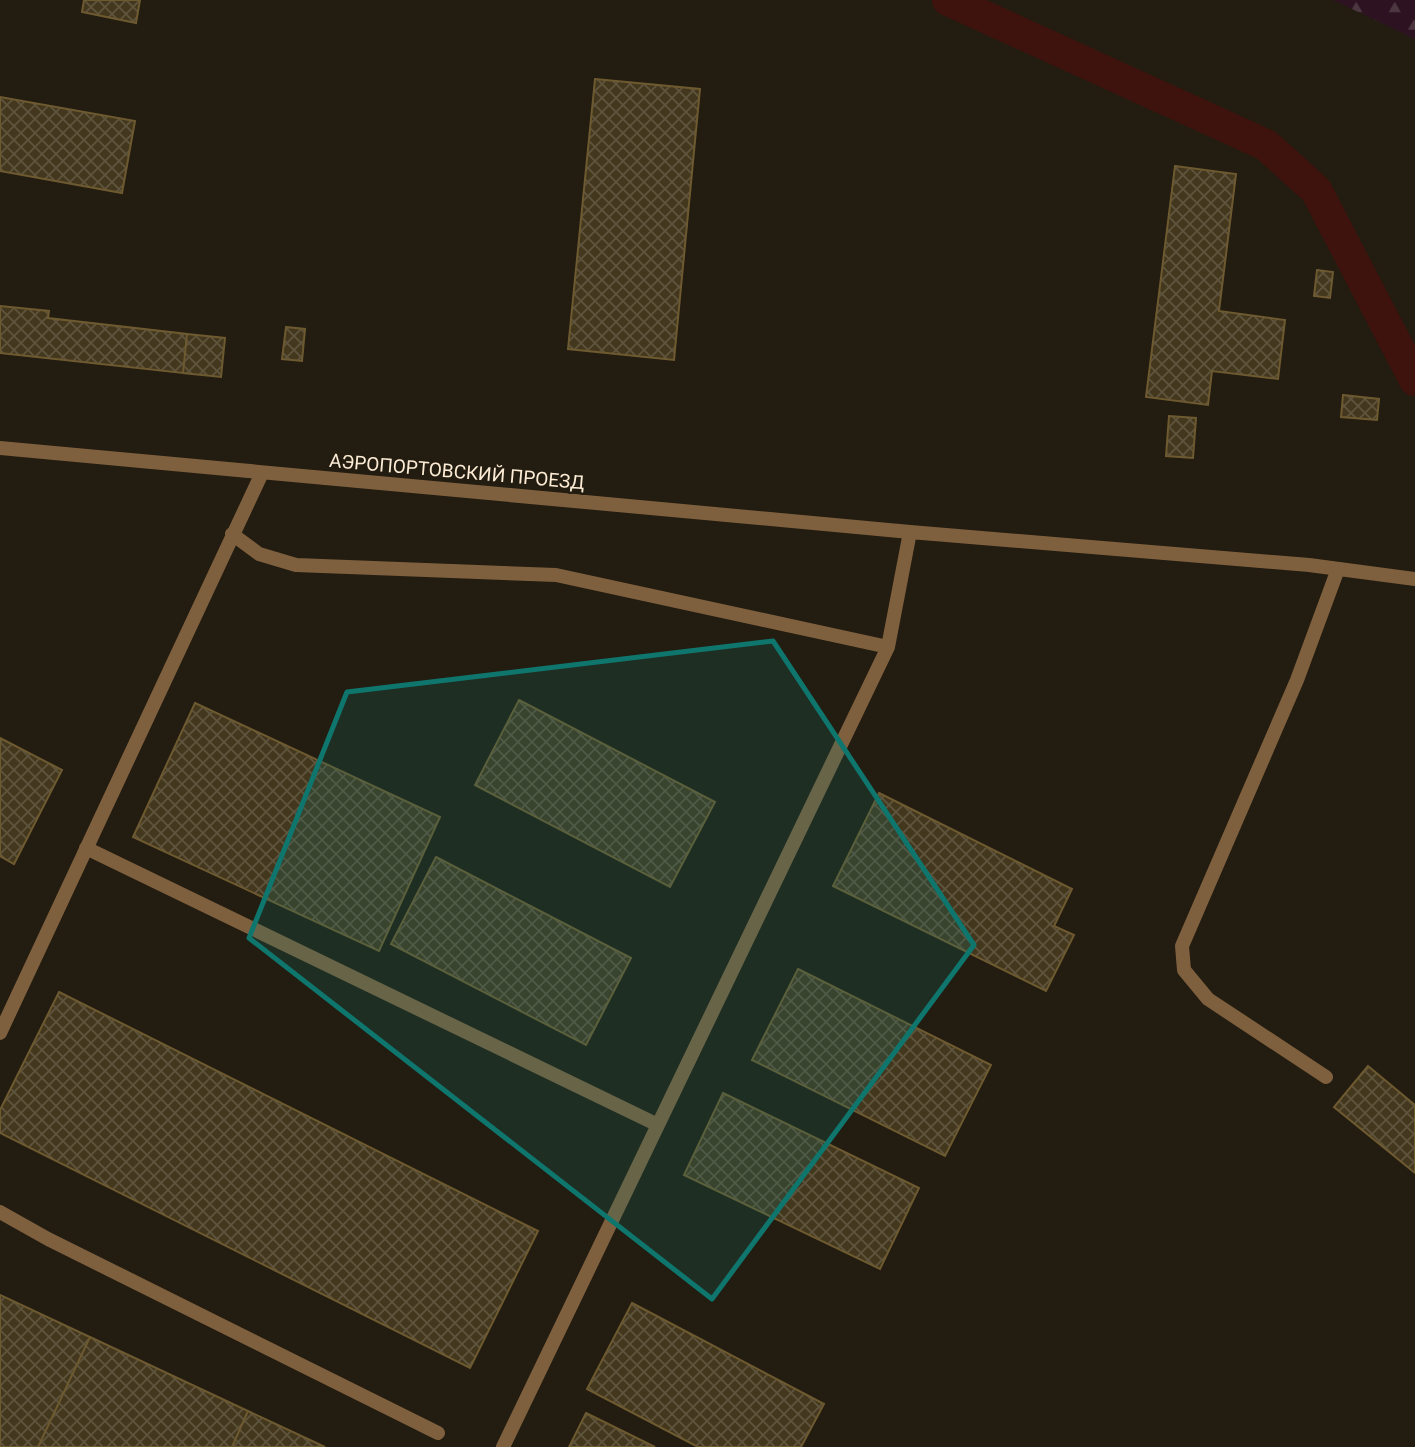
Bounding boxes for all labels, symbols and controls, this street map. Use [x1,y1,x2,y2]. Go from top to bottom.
street label: АЭРОПОРТОВСКИЙ ПРОЕЗД [328,449,586,494]

